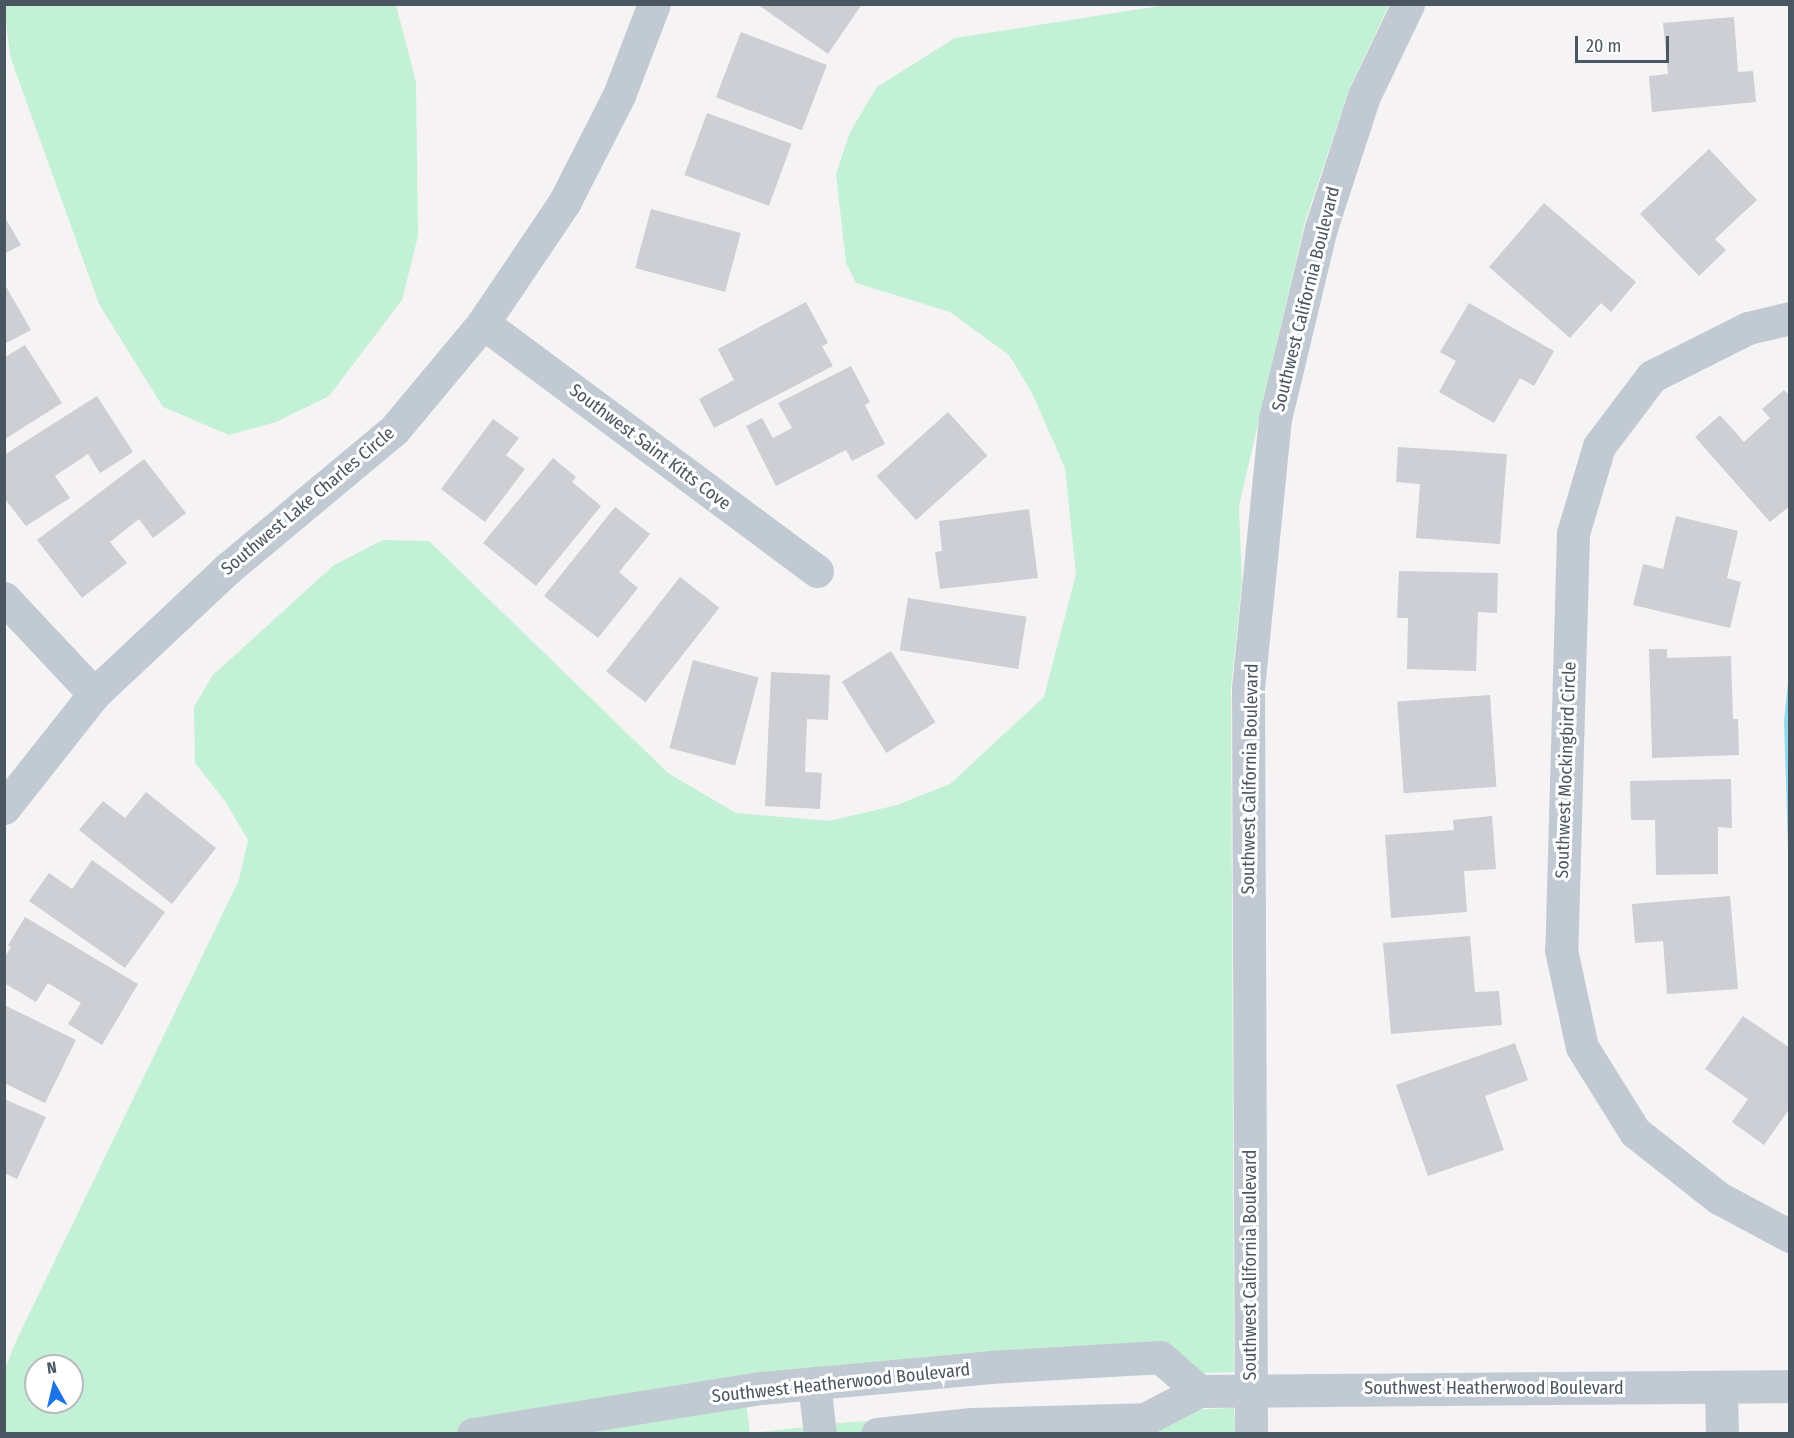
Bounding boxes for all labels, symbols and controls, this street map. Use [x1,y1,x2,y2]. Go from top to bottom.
scale bar [1578,24,1672,62]
text: 20 m [1586,35,1621,57]
street label: Southwest California Boulevard [1268,184,1344,414]
street label: Southwest Saint Kitts Cove [565,379,735,515]
street label: Southwest Lake Charles Circle [217,422,399,580]
street label: Southwest Mockingbird Circle [1551,661,1581,879]
street label: Southwest California Boulevard [1237,663,1263,895]
street label: Southwest California Boulevard [1239,1150,1261,1380]
north arrow [24,1354,84,1414]
text: N [46,1358,58,1378]
street label: Southwest Heatherwood Boulevard [711,1359,971,1407]
street label: Southwest Heatherwood Boulevard [1364,1377,1624,1399]

